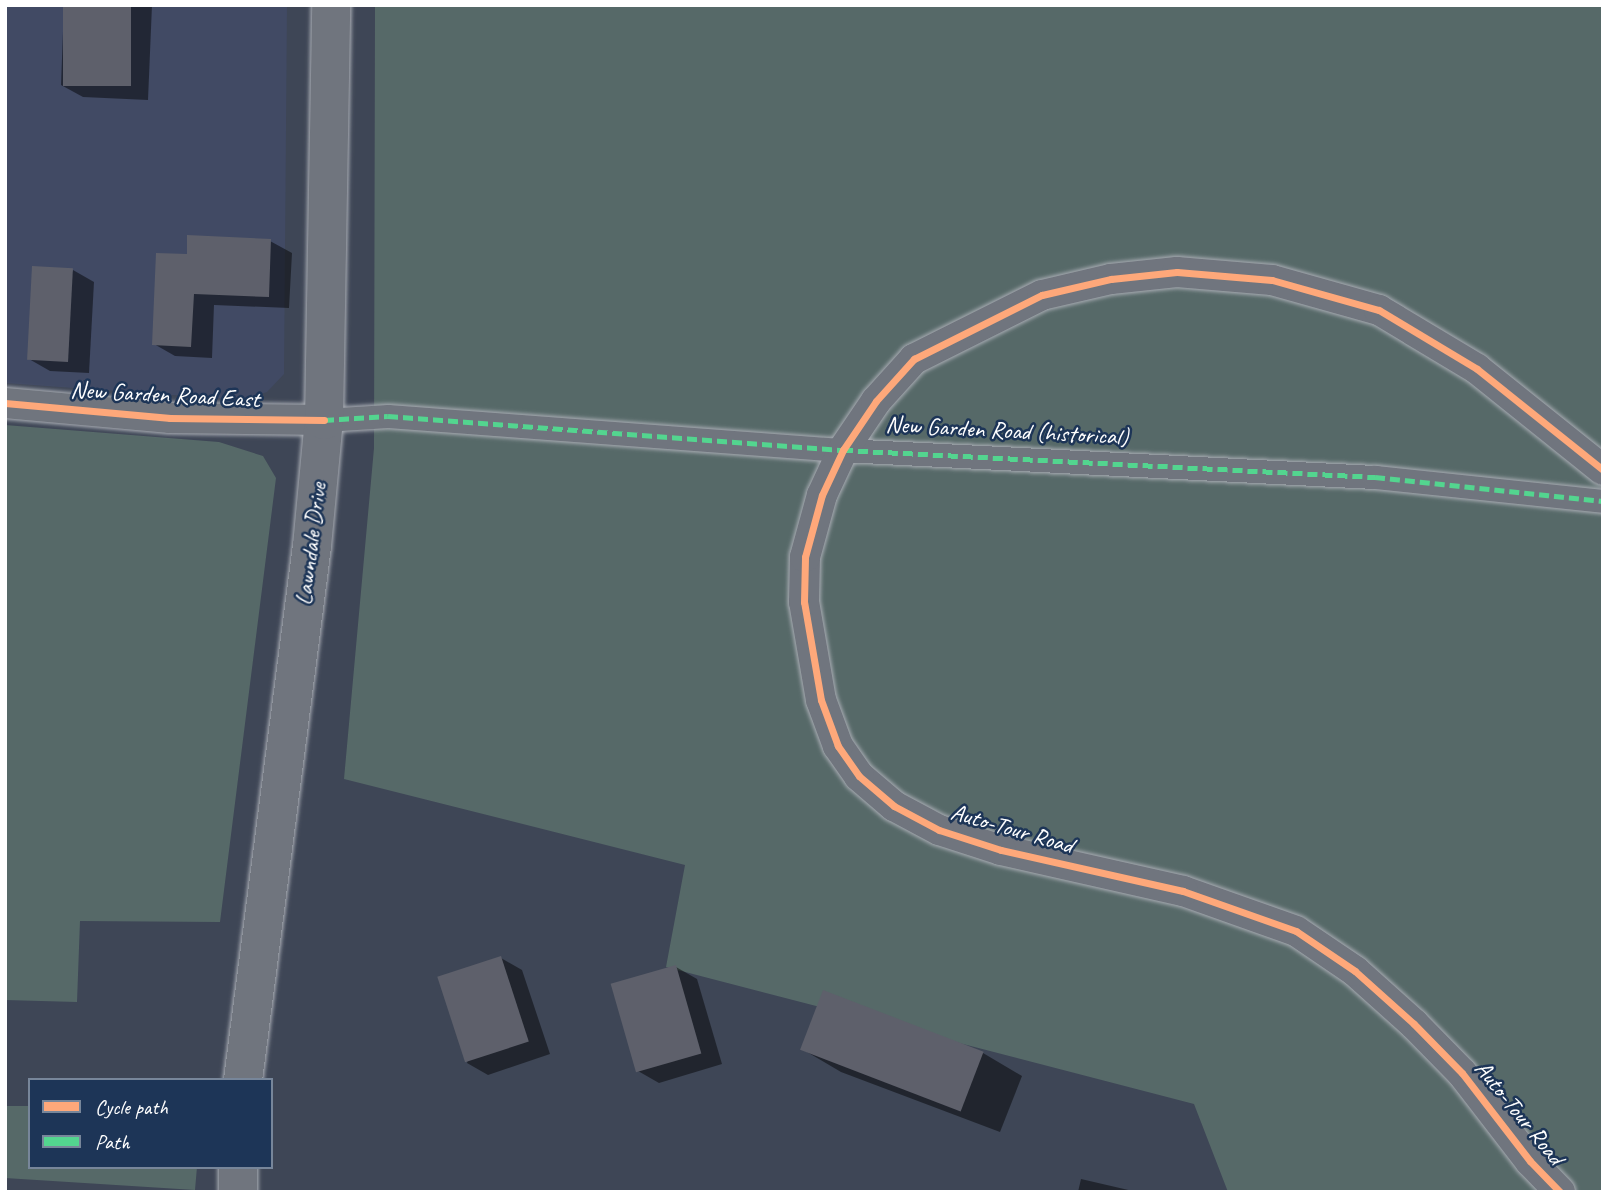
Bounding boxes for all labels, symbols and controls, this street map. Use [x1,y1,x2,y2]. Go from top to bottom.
street label: New Garden Road East [69,376,261,414]
street label: New Garden Road (historical) [885,410,1129,452]
street label: Lawndale Drive [289,481,333,607]
street label: Auto-Tour Road [948,798,1076,860]
street label: Auto-Tour Road [1468,1055,1570,1171]
legend [28,1078,273,1169]
text: Cycle path [95,1094,168,1120]
text: Path [95,1129,130,1155]

